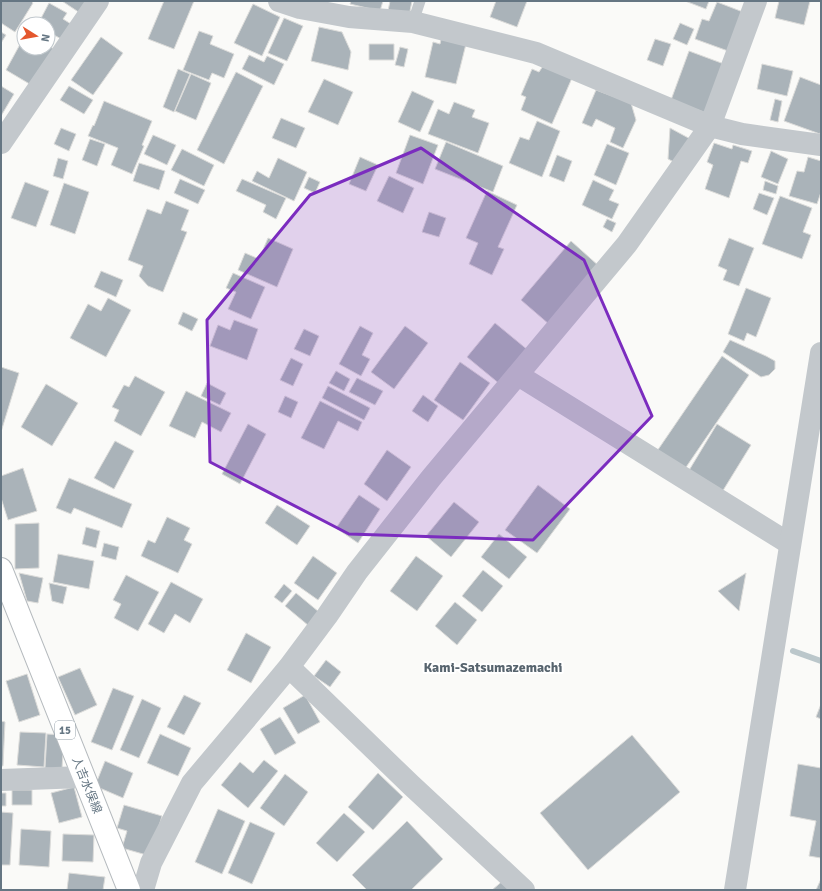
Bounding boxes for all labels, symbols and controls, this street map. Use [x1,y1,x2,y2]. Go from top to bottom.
north arrow [16,16,56,56]
text: N [38,33,52,43]
district label: Kami-Satsumazemachi [423,659,563,676]
road number: 15 [55,721,75,739]
street label: 人吉水俣線 [68,755,105,816]

